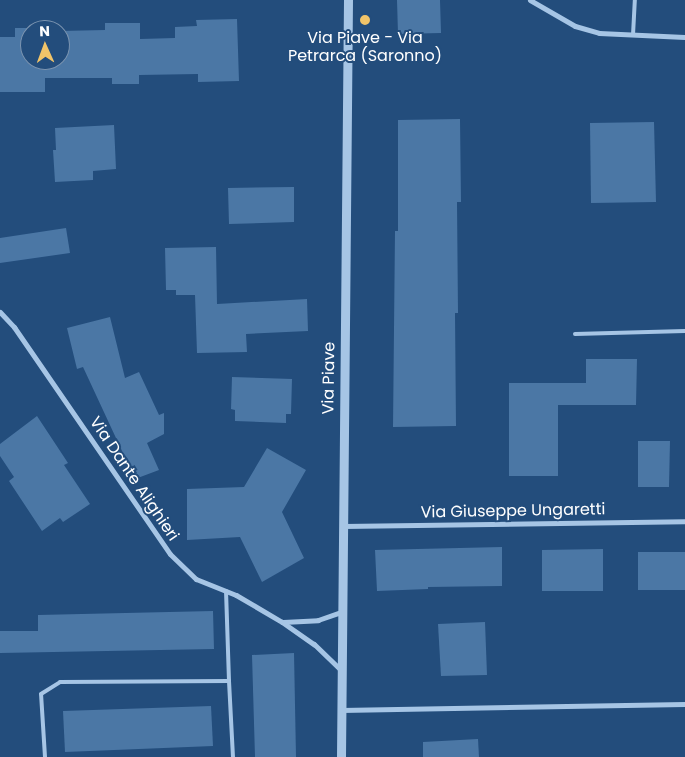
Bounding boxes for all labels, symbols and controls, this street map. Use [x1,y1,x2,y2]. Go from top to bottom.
marker: Via Piave - Via Petrarca (Saronno) [359,14,371,26]
north arrow [20,20,70,70]
text: N [39,21,50,41]
place label: Via Piave - Via Petrarca (Saronno) [288,28,442,66]
street label: Via Piave [319,341,339,415]
street label: Via Dante Alighieri [85,413,183,545]
street label: Via Giuseppe Ungaretti [420,500,606,522]

